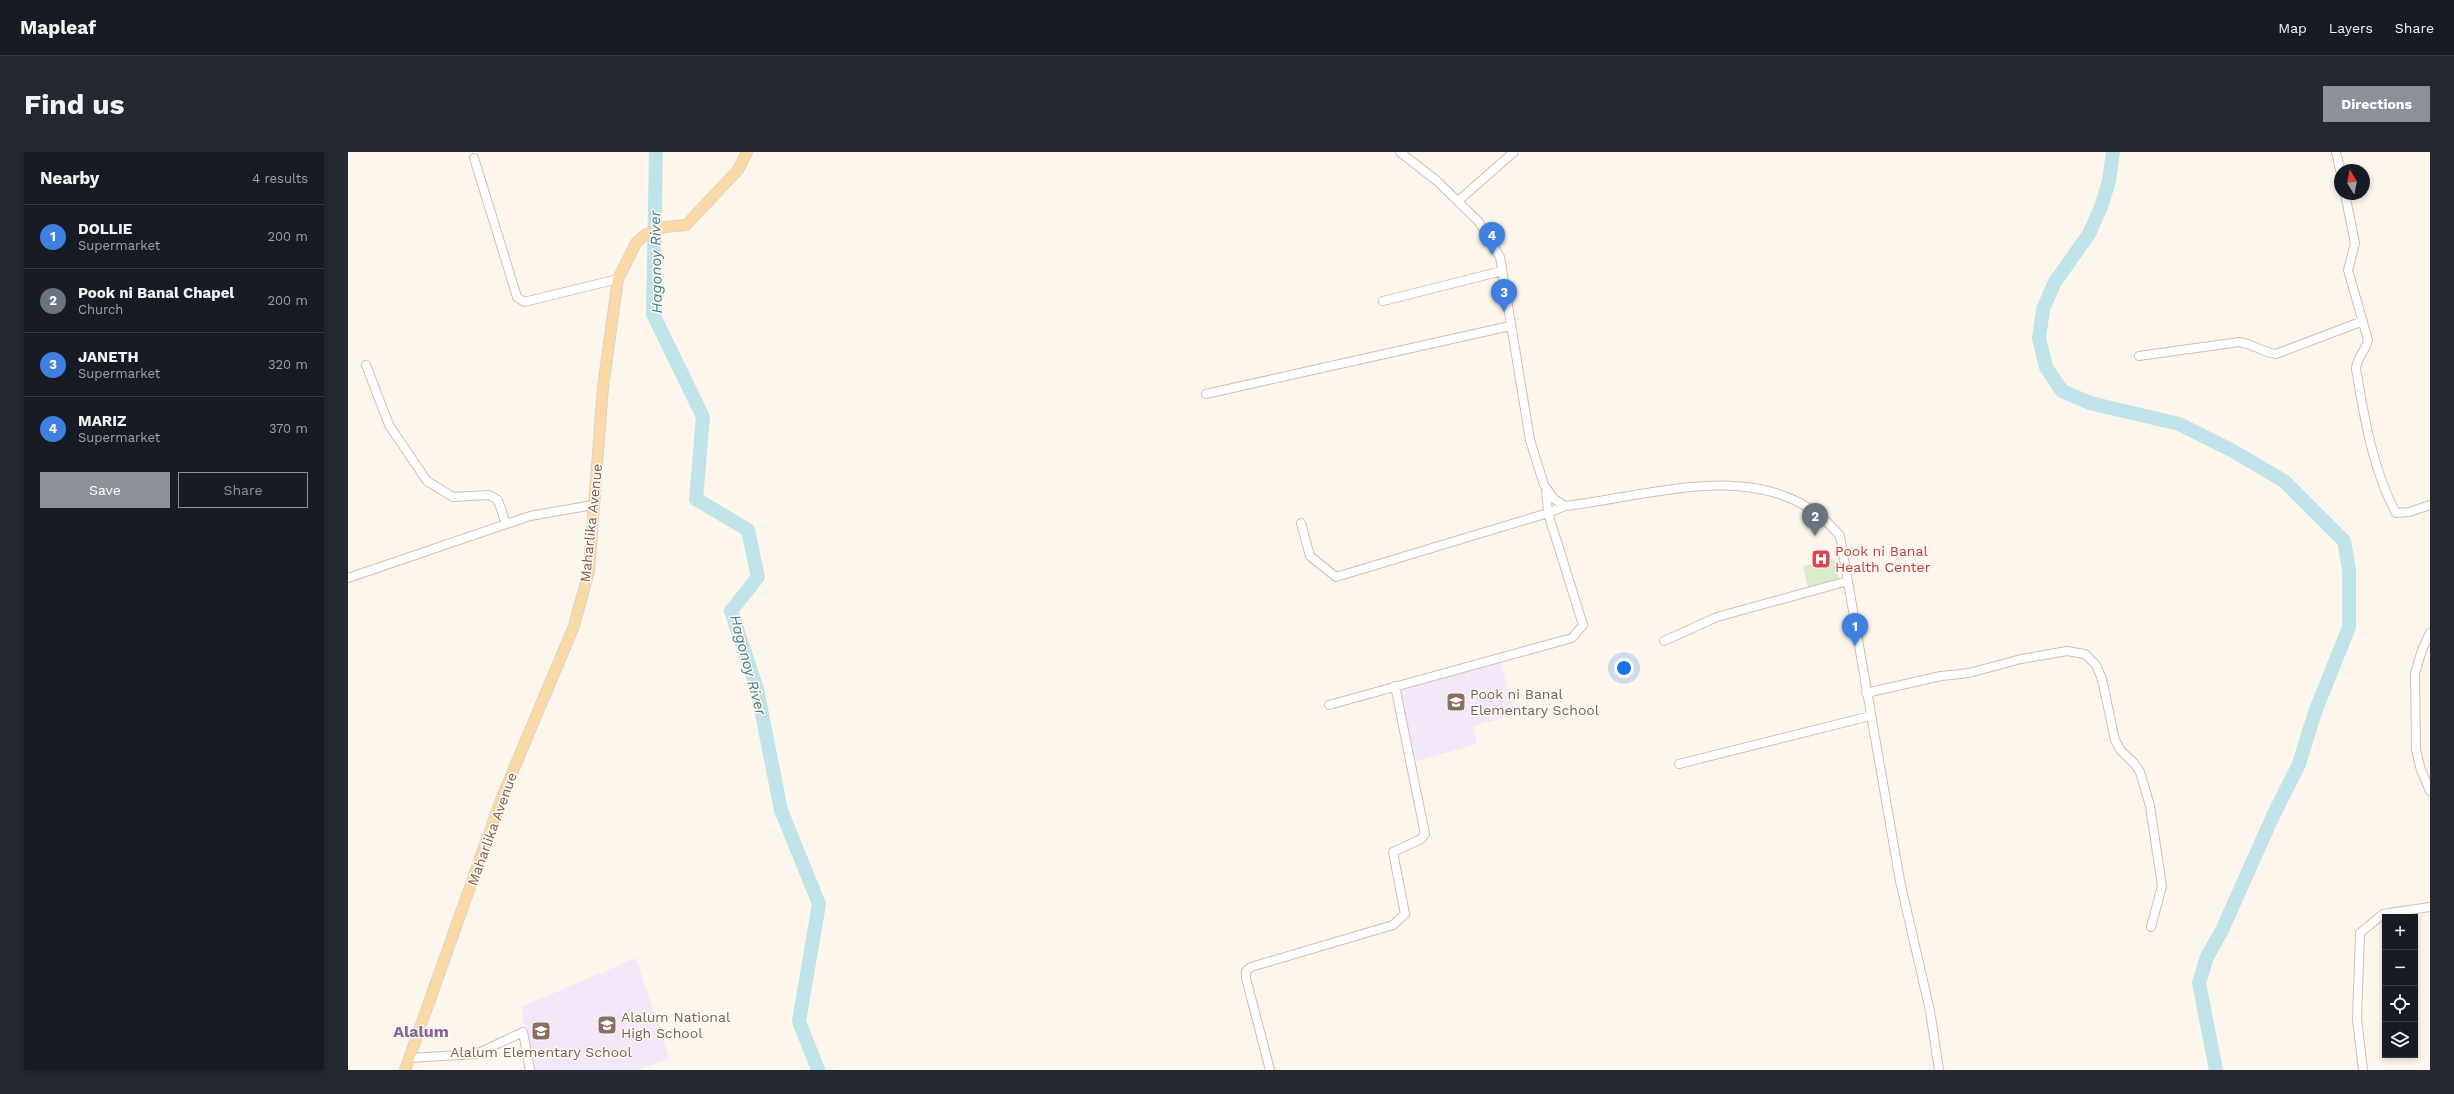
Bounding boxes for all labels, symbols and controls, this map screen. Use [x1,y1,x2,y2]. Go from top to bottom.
text: Mapleaf [20,16,96,39]
text: Map [2278,20,2307,36]
text: Layers [2329,20,2373,36]
text: Share [2395,20,2434,36]
button: Directions [2323,86,2430,122]
text: Find us [24,88,124,121]
north arrow [2334,164,2370,200]
text: Nearby [40,168,99,188]
text: 4 results [252,171,308,186]
water label: Hagonoy River [646,209,666,314]
text: DOLLIE [78,220,132,238]
pin: 4 [1479,222,1505,255]
text: 1 [50,229,56,244]
text: 200 m [267,229,308,244]
text: Supermarket [78,238,160,253]
pin: 3 [1491,279,1517,312]
text: Pook ni Banal Chapel [78,284,234,302]
text: 2 [49,293,57,308]
text: 200 m [267,293,308,308]
text: Church [78,302,123,317]
text: JANETH [78,348,139,366]
text: 3 [49,357,57,372]
text: 320 m [268,357,308,372]
text: Supermarket [78,366,160,381]
text: MARIZ [78,412,126,430]
text: 4 [49,421,57,436]
text: 370 m [269,421,308,436]
text: Supermarket [78,430,160,445]
street label: Maharlika Avenue [577,463,605,583]
button: Save [40,472,170,508]
button: Share [178,472,308,508]
pin: 2 [1802,503,1828,536]
place label: Pook ni Banal Health Center [1835,543,1931,575]
hospital icon: Pook ni Banal Health Center [1810,548,1832,570]
water label: Hagonoy River [726,613,770,718]
pin: 1 [1842,613,1868,646]
your location [1614,658,1634,678]
place label: Pook ni Banal Elementary School [1470,686,1600,718]
school or university icon: Pook ni Banal Elementary School [1445,691,1467,713]
street label: Maharlika Avenue [464,770,520,888]
map controls [2382,914,2418,1058]
button: + [2382,914,2418,950]
button: − [2382,950,2418,986]
button: locate [2382,986,2418,1022]
place label: Alalum National High School [621,1009,731,1041]
school or university icon: Alalum National High School [596,1014,618,1036]
school or university icon: Alalum Elementary School [530,1020,552,1042]
district label: Alalum [393,1022,449,1041]
button: layers [2382,1022,2418,1058]
place label: Alalum Elementary School [450,1044,632,1060]

